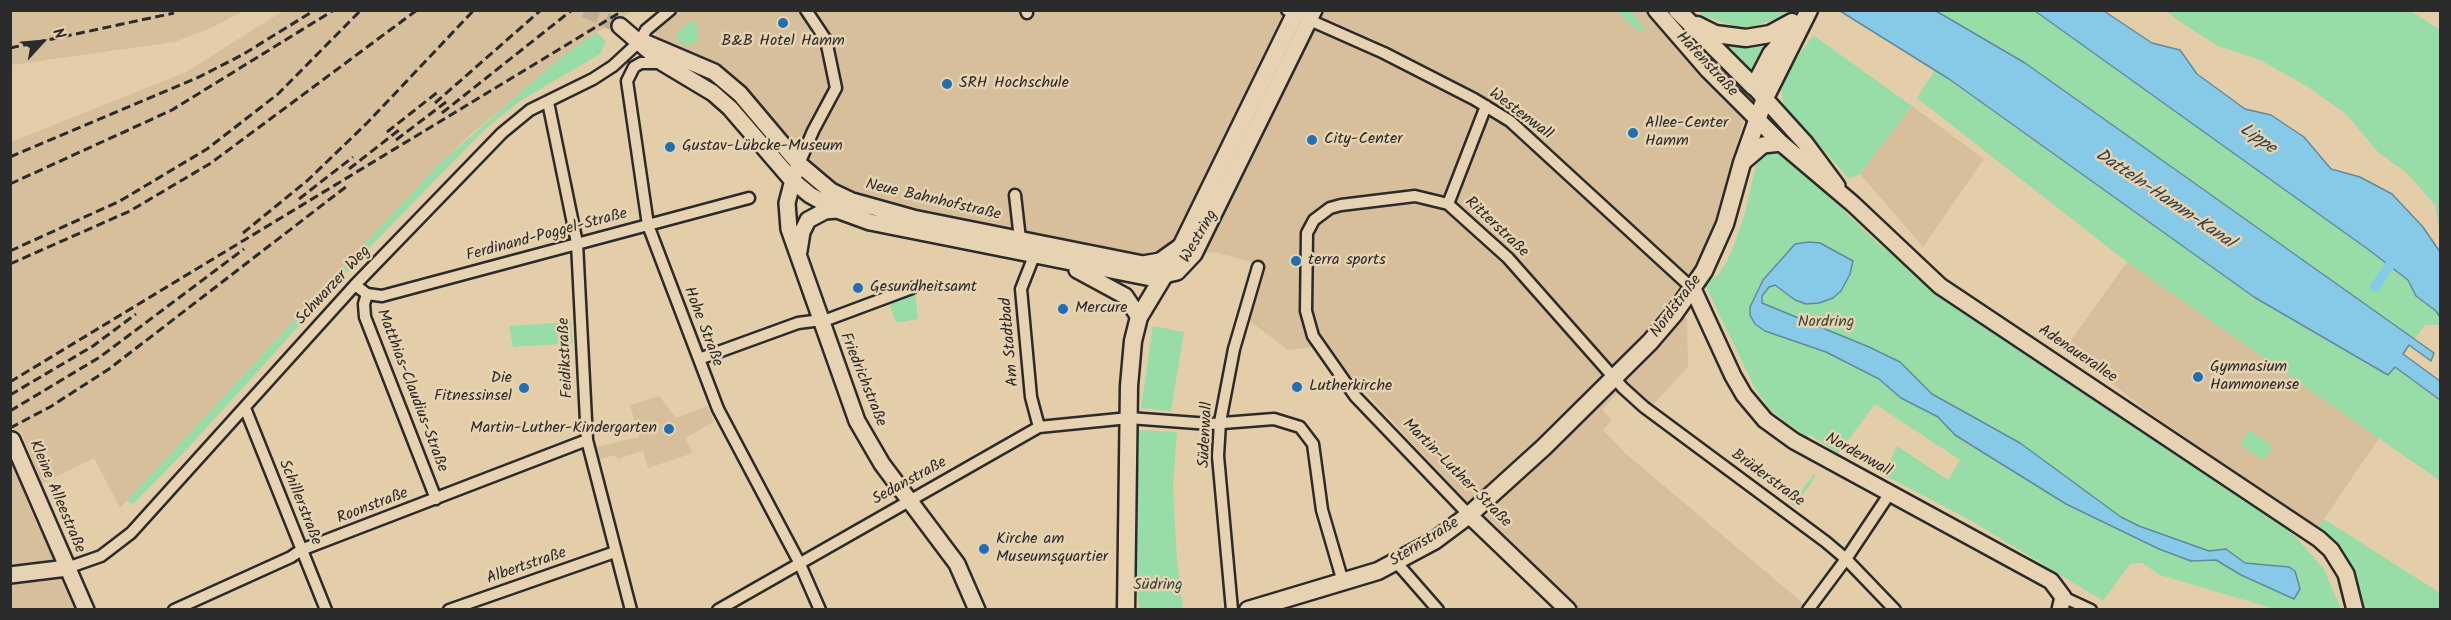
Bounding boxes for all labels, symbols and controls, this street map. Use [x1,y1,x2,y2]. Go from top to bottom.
north arrow [12,12,72,72]
marker: B&B Hotel Hamm [776,16,790,30]
text: N [45,24,72,44]
street label: Hafenstraße [1671,28,1741,102]
place label: B&B Hotel Hamm [721,32,845,52]
place label: SRH Hochschule [959,74,1069,94]
marker: SRH Hochschule [940,77,954,91]
street label: Westenwall [1484,85,1556,145]
place label: Allee-Center Hamm [1645,114,1728,152]
water label: Lippe [2235,120,2279,160]
marker: Allee-Center Hamm [1626,126,1640,140]
place label: City-Center [1324,130,1402,150]
marker: City-Center [1305,133,1319,147]
place label: Gustav-Lübcke-Museum [682,137,843,157]
marker: Gustav-Lübcke-Museum [663,140,677,154]
water label: Datteln-Hamm-Kanal [2090,145,2238,255]
street label: Neue Bahnhofstraße [863,176,1003,226]
street label: Ritterstraße [1460,194,1532,262]
street label: Ferdinand-Poggel-Straße [464,205,630,267]
street label: Westring [1177,207,1223,267]
street label: Schwarzer Weg [293,243,375,329]
place label: terra sports [1308,251,1386,271]
marker: terra sports [1289,254,1303,268]
street label: Nordstraße [1647,272,1707,342]
place label: Gesundheitsamt [870,278,977,298]
marker: Gesundheitsamt [851,281,865,295]
street label: Hohe Straße [678,284,726,370]
street label: Am Stadtbad [998,297,1024,387]
place label: Mercure [1075,299,1127,319]
marker: Mercure [1056,302,1070,316]
street label: Matthias-Claudius-Straße [371,307,451,475]
park label: Nordring [1798,313,1854,333]
street label: Feidikstraße [555,317,579,399]
street label: Adenauerallee [2034,322,2120,388]
street label: Friedrichstraße [834,330,890,430]
place label: Gymnasium Hammonense [2210,358,2299,396]
place label: Die Fitnessinsel [434,369,512,407]
marker: Gymnasium Hammonense [2191,370,2205,384]
place label: Lutherkirche [1309,377,1392,397]
marker: Lutherkirche [1290,380,1304,394]
marker: Die Fitnessinsel [517,381,531,395]
street label: Südenwall [1196,402,1218,468]
street label: Martin-Luther-Straße [1397,415,1515,533]
place label: Martin-Luther-Kindergarten [470,419,657,439]
marker: Martin-Luther-Kindergarten [662,422,676,436]
street label: Nordenwall [1821,430,1895,482]
street label: Kleine Alleestraße [24,438,88,556]
street label: Brüderstraße [1727,446,1807,512]
street label: Sedanstraße [869,454,951,510]
street label: Schillerstraße [273,457,325,549]
street label: Roonstraße [335,485,411,529]
street label: Sternstraße [1387,514,1463,572]
place label: Kirche am Museumsquartier [996,530,1108,568]
marker: Kirche am Museumsquartier [977,542,991,556]
street label: Albertstraße [485,544,569,590]
park label: Südring [1133,576,1183,596]

